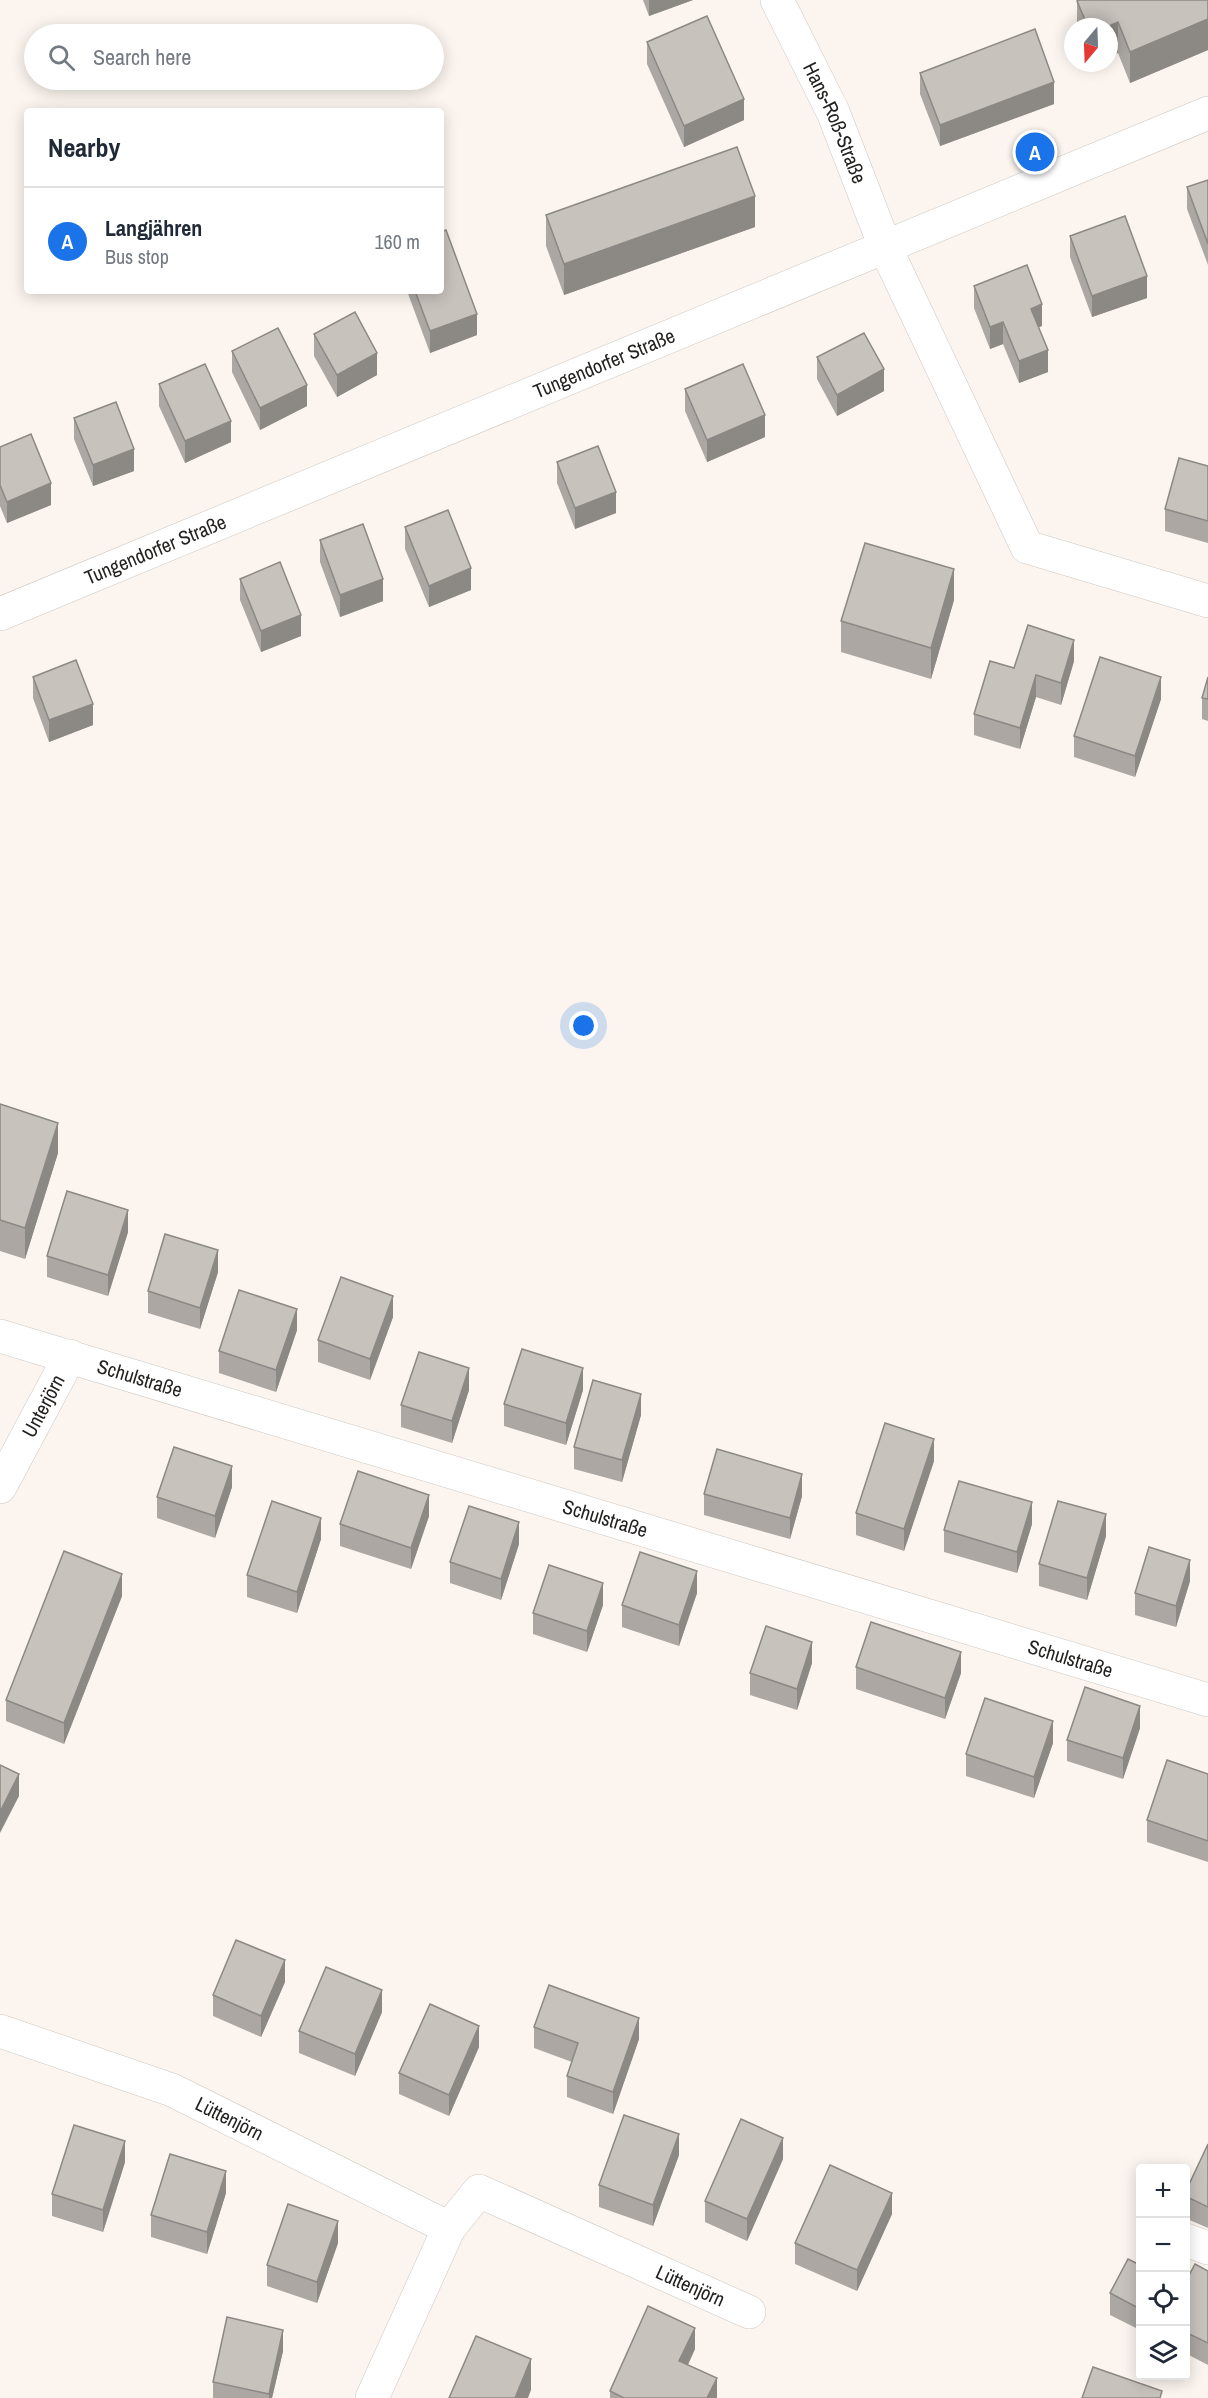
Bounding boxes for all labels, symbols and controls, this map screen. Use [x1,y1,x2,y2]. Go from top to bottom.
north arrow [1064,18,1118,72]
search box [24,24,444,90]
icon: search [45,41,78,74]
text: Search here [93,42,191,72]
street label: Hans-Roß-Straße [797,57,873,187]
text: Nearby [48,130,120,165]
pin: A [1016,130,1054,174]
text: Langjähren [105,213,202,243]
text: A [62,228,73,255]
text: 160 m [374,228,420,255]
text: Bus stop [105,243,169,270]
street label: Tungendorfer Straße [529,322,679,404]
street label: Tungendorfer Straße [80,508,230,591]
your location [569,1011,598,1040]
street label: Schulstraße [94,1352,186,1403]
street label: Unterjörn [15,1369,71,1442]
street label: Schulstraße [559,1492,651,1543]
street label: Schulstraße [1025,1633,1116,1684]
street label: Lüttenjörn [191,2090,268,2147]
map controls [1136,2164,1190,2380]
button: + [1136,2164,1190,2218]
button: − [1136,2218,1190,2272]
street label: Lüttenjörn [652,2258,730,2313]
button: locate [1136,2272,1190,2326]
button: layers [1136,2326,1190,2380]

